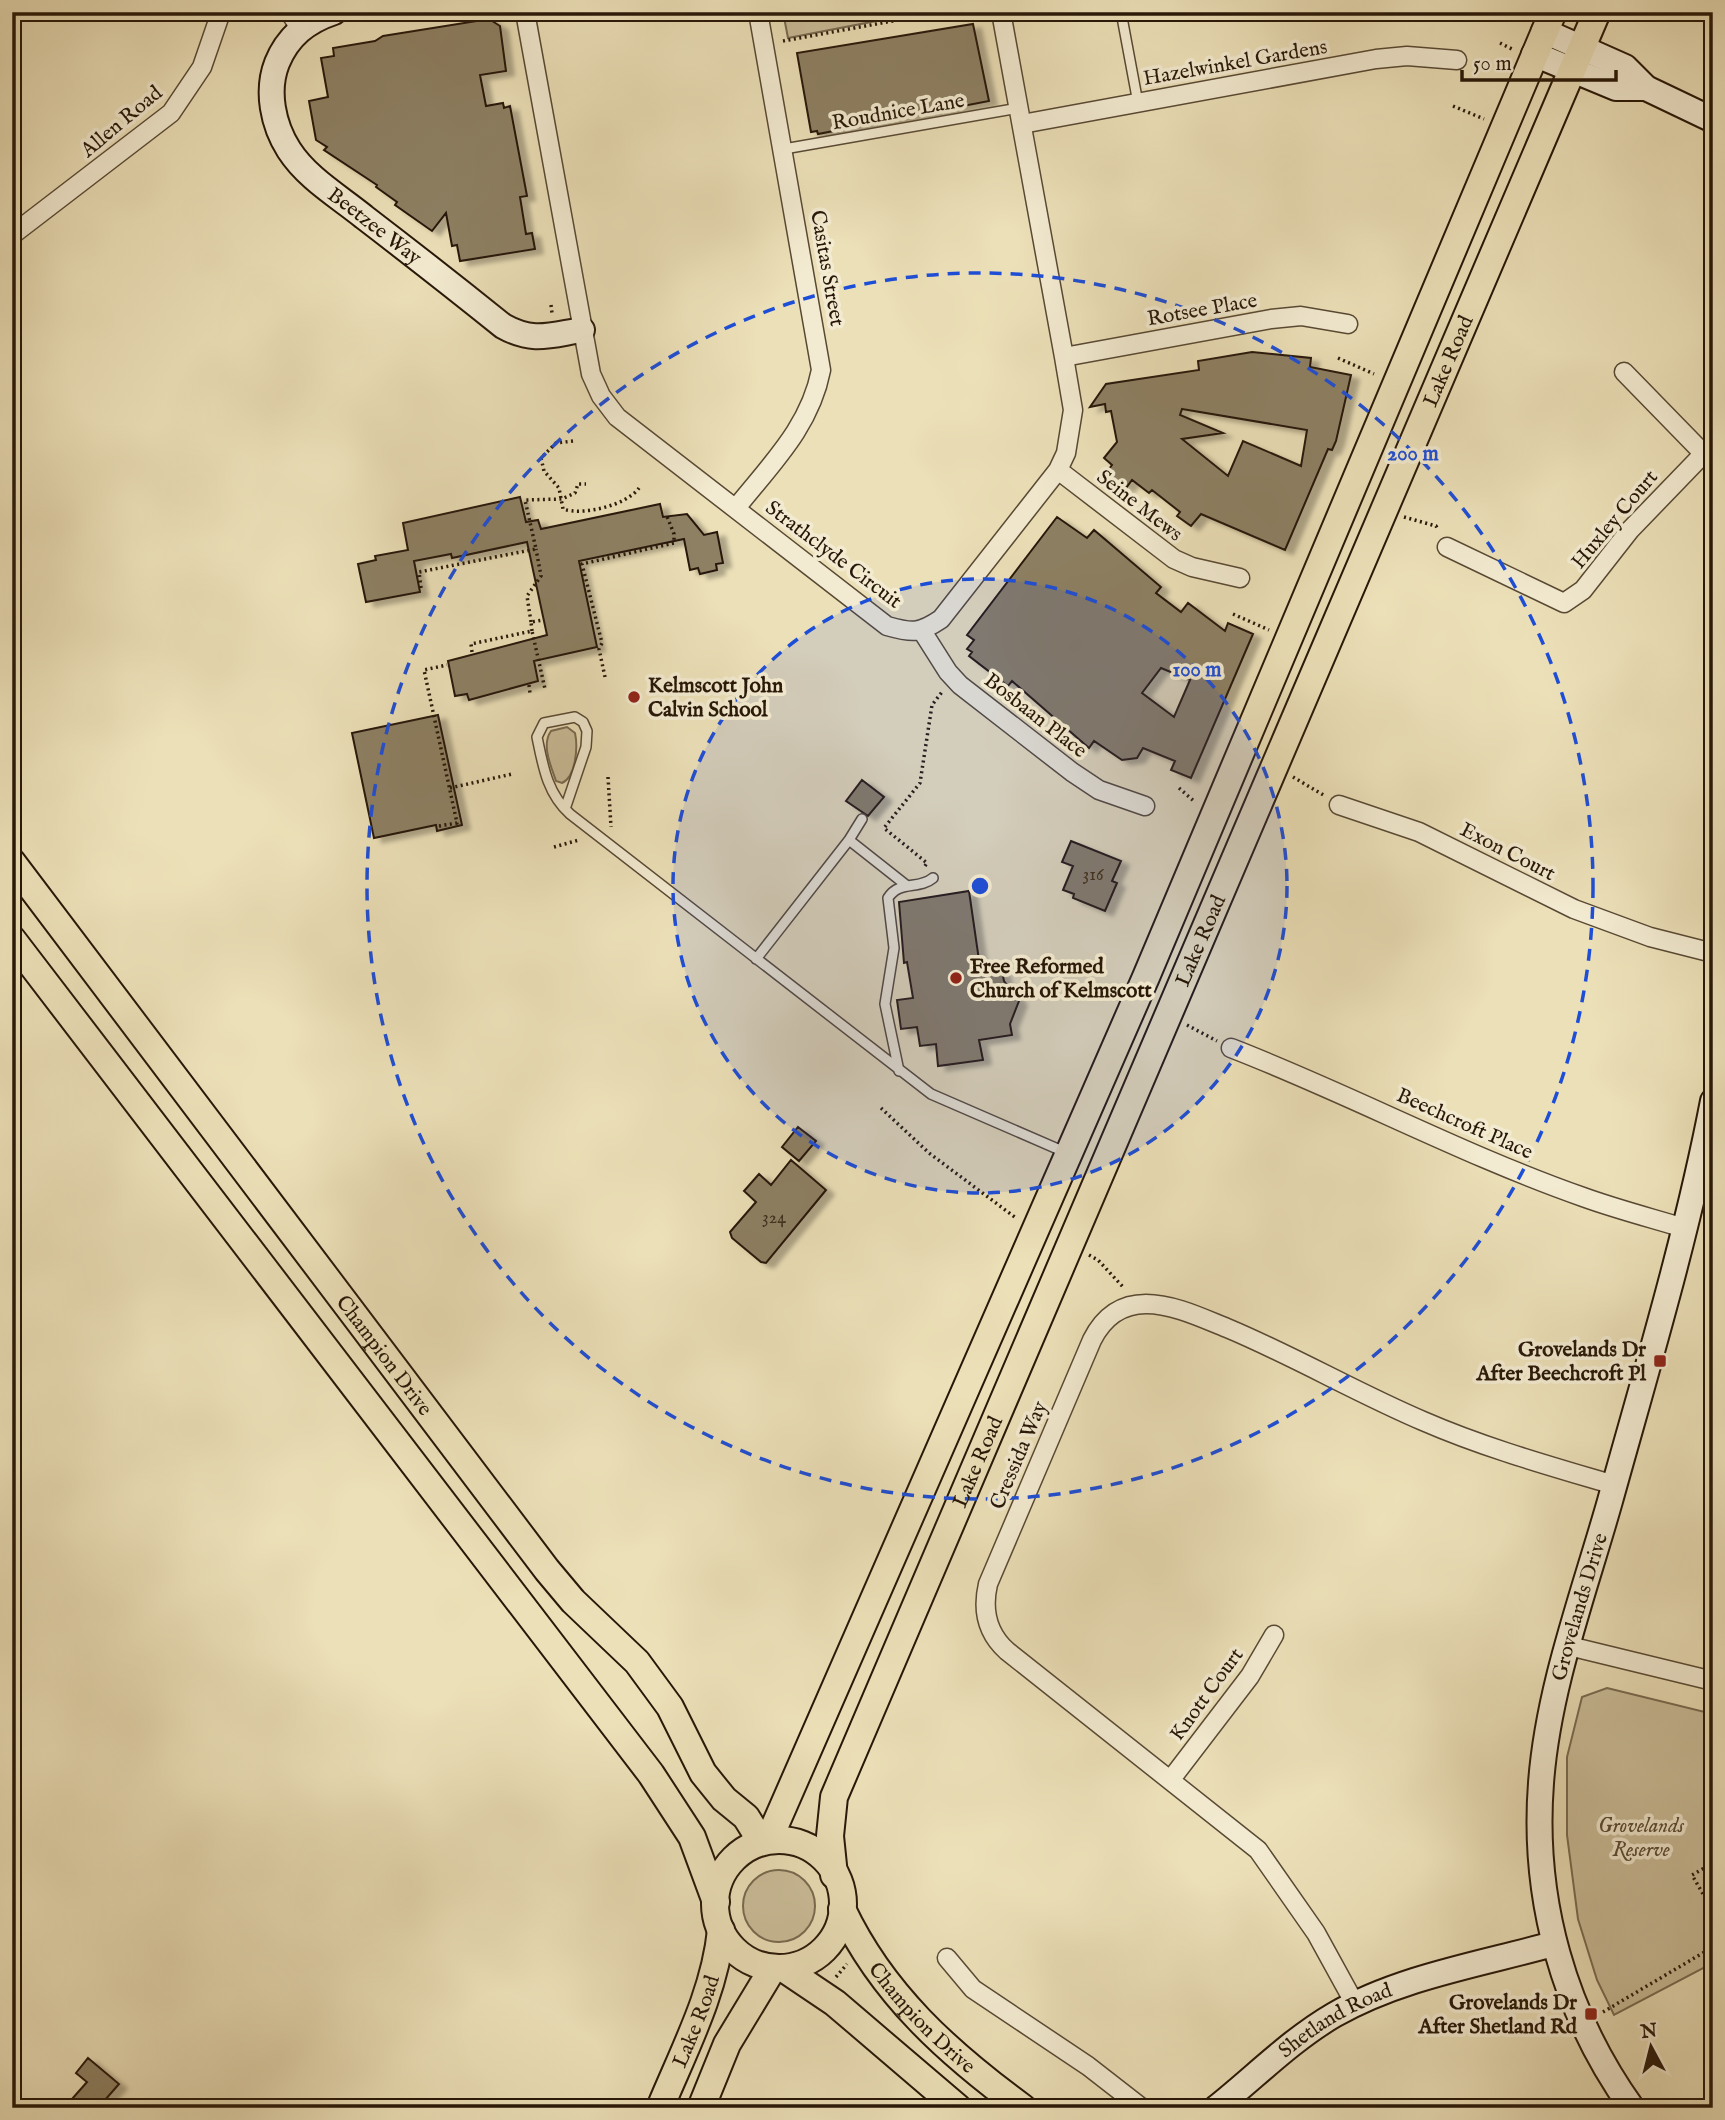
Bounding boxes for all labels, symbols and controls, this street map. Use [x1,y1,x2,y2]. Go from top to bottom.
street label: Hazelwinkel Gardens [1141,34,1329,93]
scale bar [1462,38,1616,82]
text: 50 m [1473,51,1512,78]
street label: Allen Road [75,80,169,165]
street label: Roudnice Lane [830,87,967,137]
street label: Beetzee Way [321,182,427,272]
street label: Casitas Street [803,208,850,328]
street label: Rotsee Place [1145,287,1260,333]
street label: Lake Road [1418,311,1481,412]
text: 200 m [1387,441,1439,468]
street label: Seine Mews [1091,464,1188,548]
street label: Huxley Court [1566,465,1664,575]
street label: Strathclyde Circuit [760,495,907,615]
text: 100 m [1172,657,1222,684]
street label: Bosbaan Place [978,668,1092,765]
place label: Kelmscott John Calvin School [648,673,783,724]
marker: Kelmscott John Calvin School [626,689,642,705]
street label: Exon Court [1455,817,1560,888]
house number: 316 [1082,864,1104,887]
centre of rings [968,874,992,898]
street label: Lake Road [1170,890,1233,991]
place label: Free Reformed Church of Kelmscott [970,954,1153,1005]
marker: Free Reformed Church of Kelmscott [948,970,964,986]
street label: Beechcroft Place [1392,1082,1537,1167]
house number: 324 [762,1207,786,1230]
street label: Champion Drive [329,1290,438,1422]
place label: Grovelands Dr After Beechcroft Pl [1475,1337,1647,1388]
marker: Grovelands Dr After Beechcroft Pl [1652,1353,1668,1369]
street label: Cressida Way [984,1397,1055,1514]
street label: Lake Road [947,1412,1010,1512]
street label: Grovelands Drive [1546,1530,1615,1684]
street label: Knott Court [1164,1643,1250,1747]
park label: Grovelands Reserve [1598,1813,1685,1864]
street label: Champion Drive [862,1957,981,2081]
street label: Lake Road [667,1972,727,2072]
street label: Shetland Road [1273,1977,1397,2065]
place label: Grovelands Dr After Shetland Rd [1417,1990,1578,2041]
marker: Grovelands Dr After Shetland Rd [1583,2006,1599,2022]
north arrow [1616,2011,1686,2082]
text: N [1639,2019,1659,2045]

